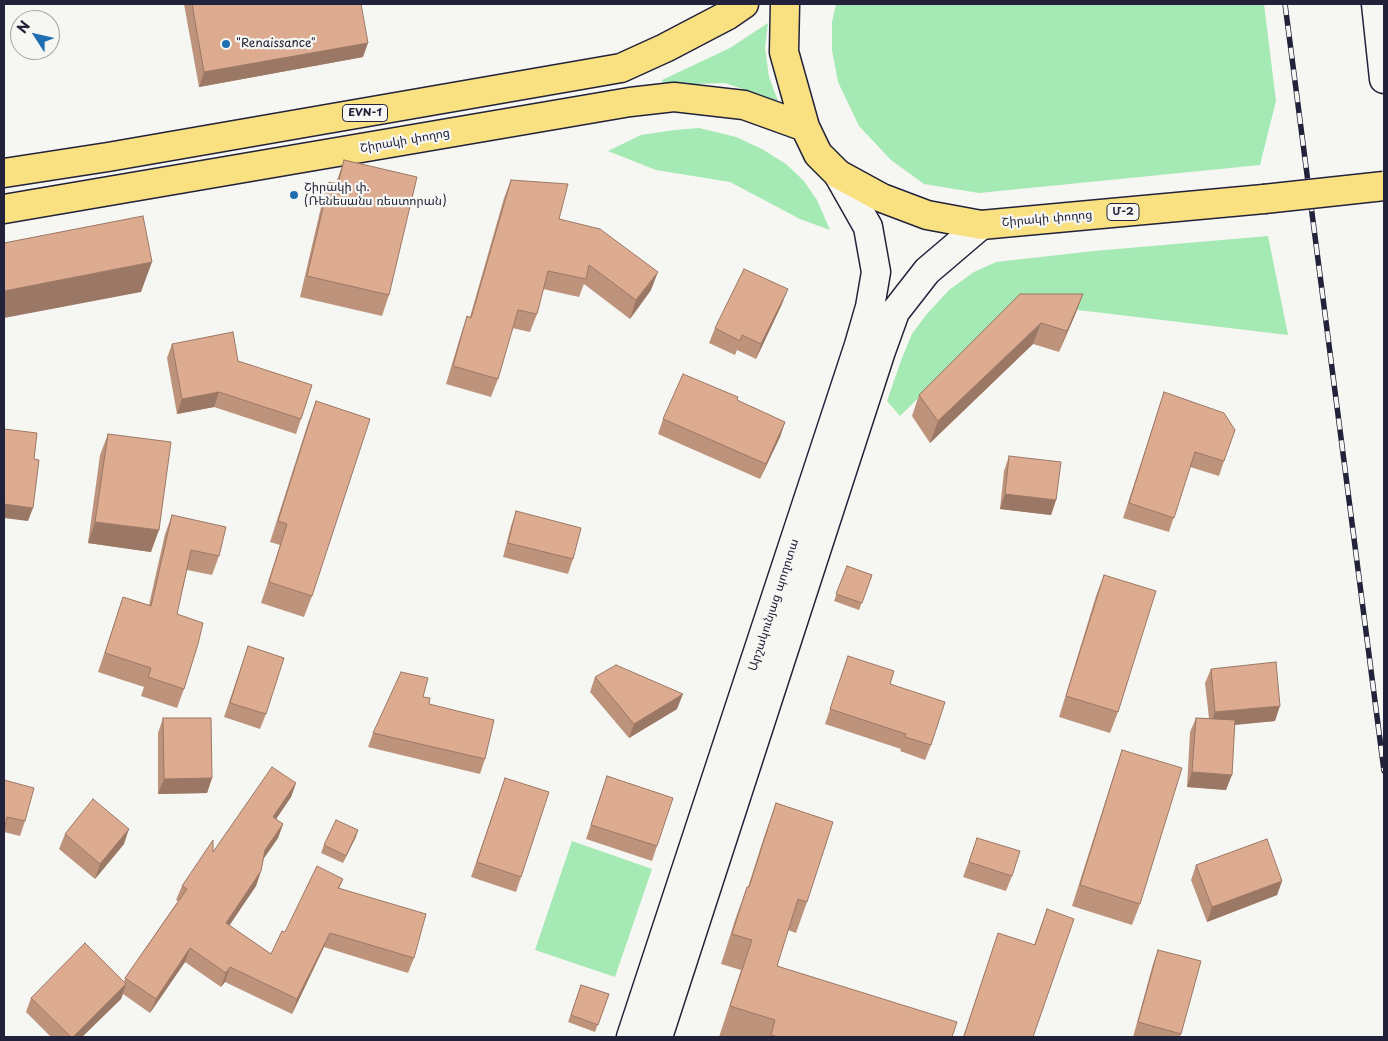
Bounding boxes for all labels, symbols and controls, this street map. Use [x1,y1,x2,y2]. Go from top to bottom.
north arrow [10,10,60,60]
text: N [11,16,35,37]
place label: "Renaissance" [236,37,316,51]
marker: "Renaissance" [220,38,232,50]
road number: EVN-1 [342,105,388,122]
street label: Շիրակի փողոց [359,126,451,156]
place label: Շիրակի փ. (Ռենեսանս ռեստորան) [304,181,447,209]
marker: Շիրակի փ. (Ռենեսանս ռեստորան) [288,189,300,201]
road number: Մ-2 [1107,203,1139,220]
street label: Շիրակի փողոց [1001,208,1093,230]
street label: Արշակունյաց պողոտա [746,537,802,673]

